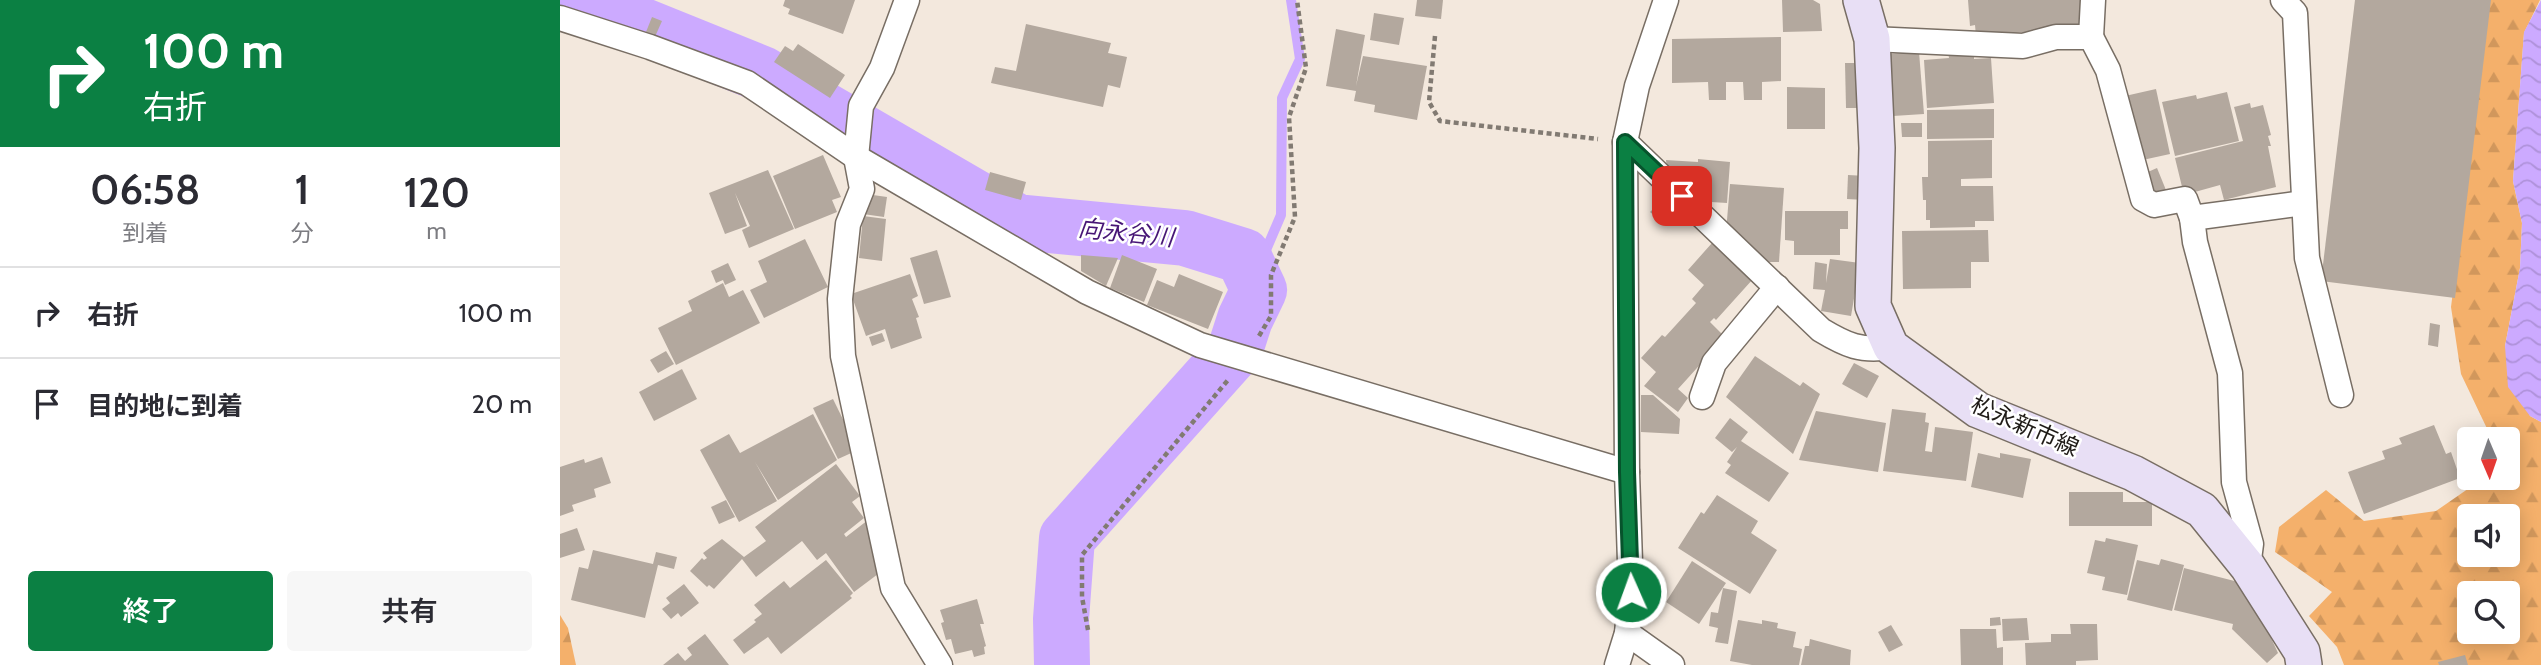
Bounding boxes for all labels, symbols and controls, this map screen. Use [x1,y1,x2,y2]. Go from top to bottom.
text: 100 m [143,21,284,80]
icon: right [28,28,119,119]
text: 右折 [143,87,207,126]
text: 06:58 [90,163,200,215]
text: 1 [294,163,309,215]
text: 120 [403,166,470,218]
pin [1652,166,1712,226]
icon: arrive [1663,177,1701,215]
water label: 向永谷川 [1077,213,1178,252]
text: m [427,217,447,245]
text: 到着 [122,219,168,247]
text: 分 [290,219,313,247]
icon: right [28,294,66,332]
text: 100 m [459,297,532,329]
text: 右折 [87,299,139,331]
icon: arrive [28,385,66,423]
text: 20 m [472,388,532,420]
text: 目的地に到着 [87,390,243,422]
street label: 松永新市線 [1967,390,2083,462]
north arrow [2457,427,2520,490]
map controls [2457,427,2520,644]
button: sound [2457,504,2520,567]
position arrow [1594,555,1668,629]
button: 終了 [28,571,273,651]
button: 共有 [287,571,532,651]
button: search [2457,581,2520,644]

